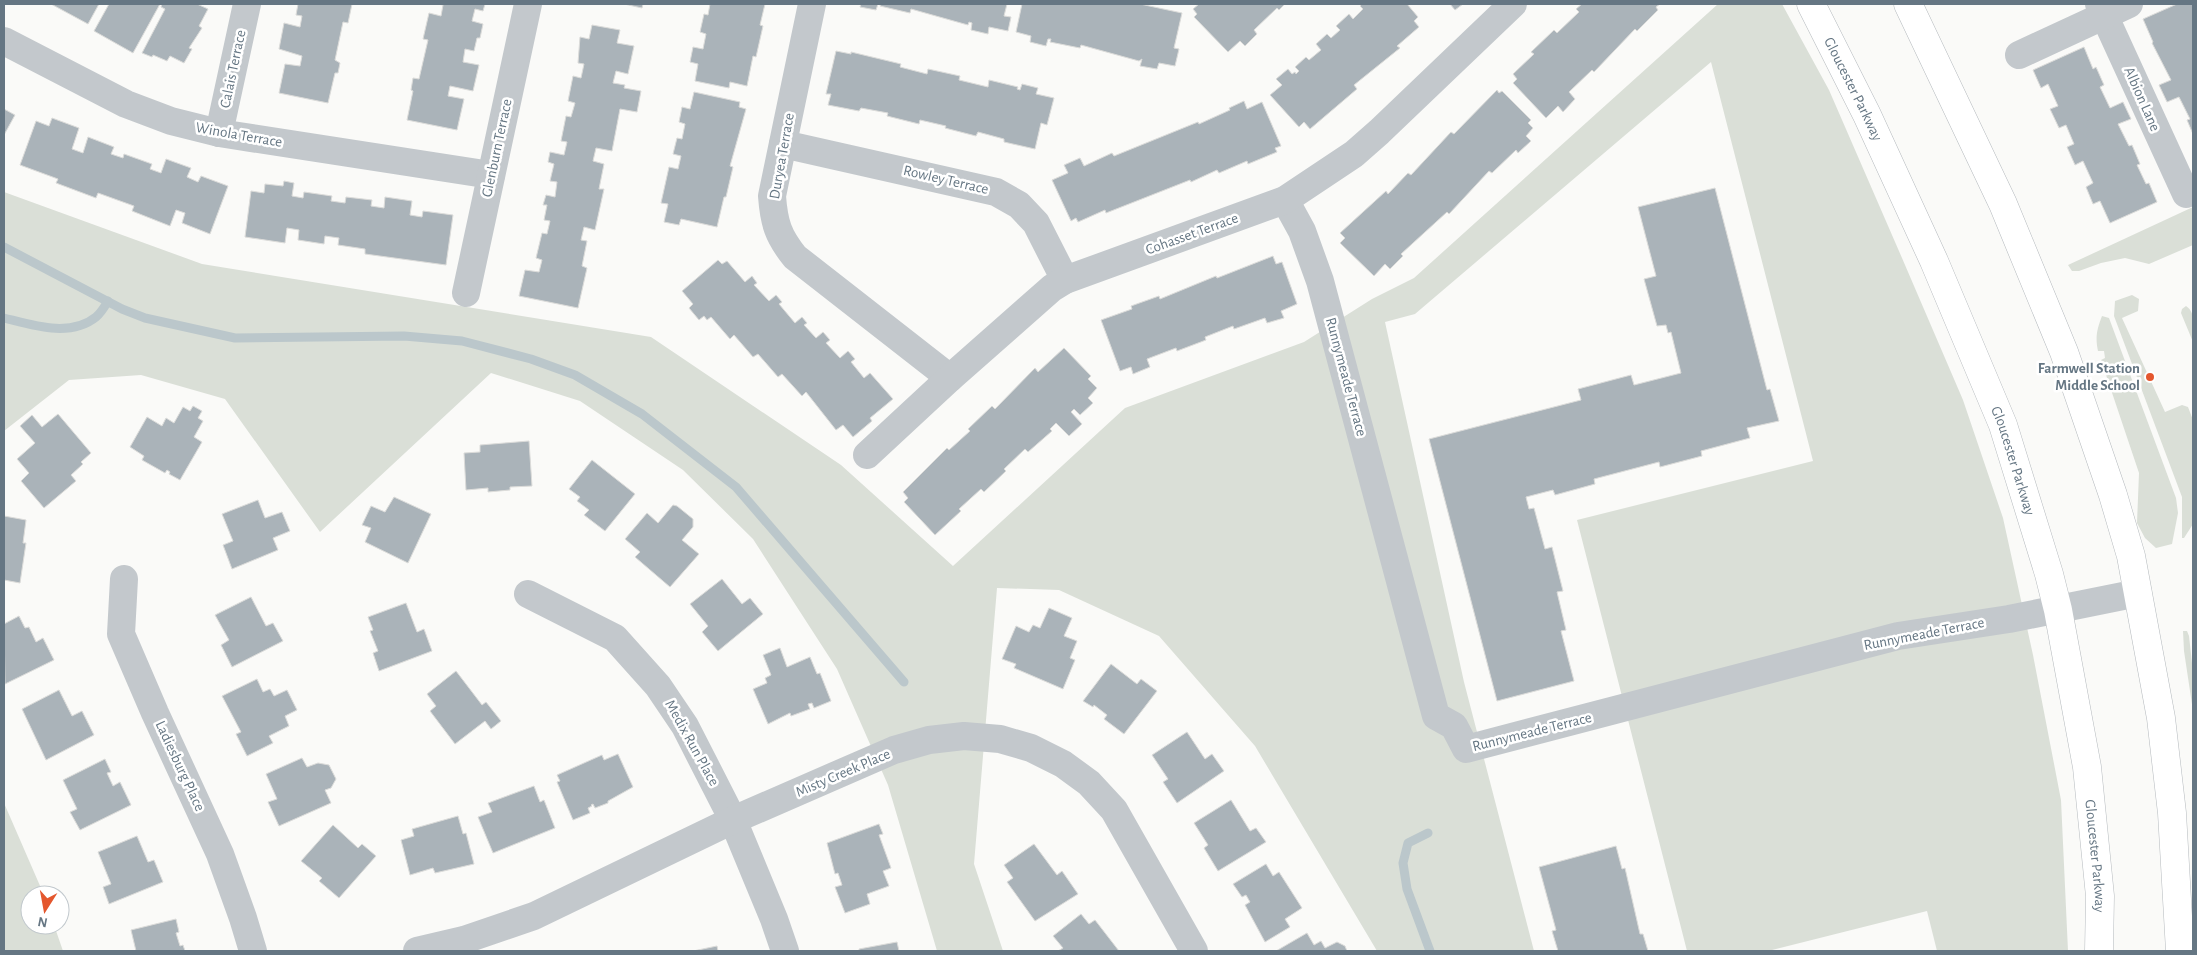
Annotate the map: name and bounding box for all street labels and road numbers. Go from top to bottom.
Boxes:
street label: Calais Terrace [217,29,249,109]
street label: Gloucester Parkway [1821,35,1886,144]
street label: Albion Lane [2121,65,2163,134]
street label: Glenburn Terrace [479,98,515,198]
street label: Duryea Terrace [767,112,797,200]
street label: Winola Terrace [195,120,284,150]
street label: Rowley Terrace [902,163,990,197]
street label: Cohasset Terrace [1144,210,1240,258]
street label: Runnymeade Terrace [1323,316,1369,438]
street label: Gloucester Parkway [1988,404,2038,518]
street label: Runnymeade Terrace [1862,615,1986,653]
street label: Medix Run Place [662,698,722,789]
street label: Runnymeade Terrace [1471,710,1593,754]
street label: Ladiesburg Place [153,718,208,814]
street label: Misty Creek Place [793,746,893,800]
street label: Gloucester Parkway [2083,799,2108,913]

